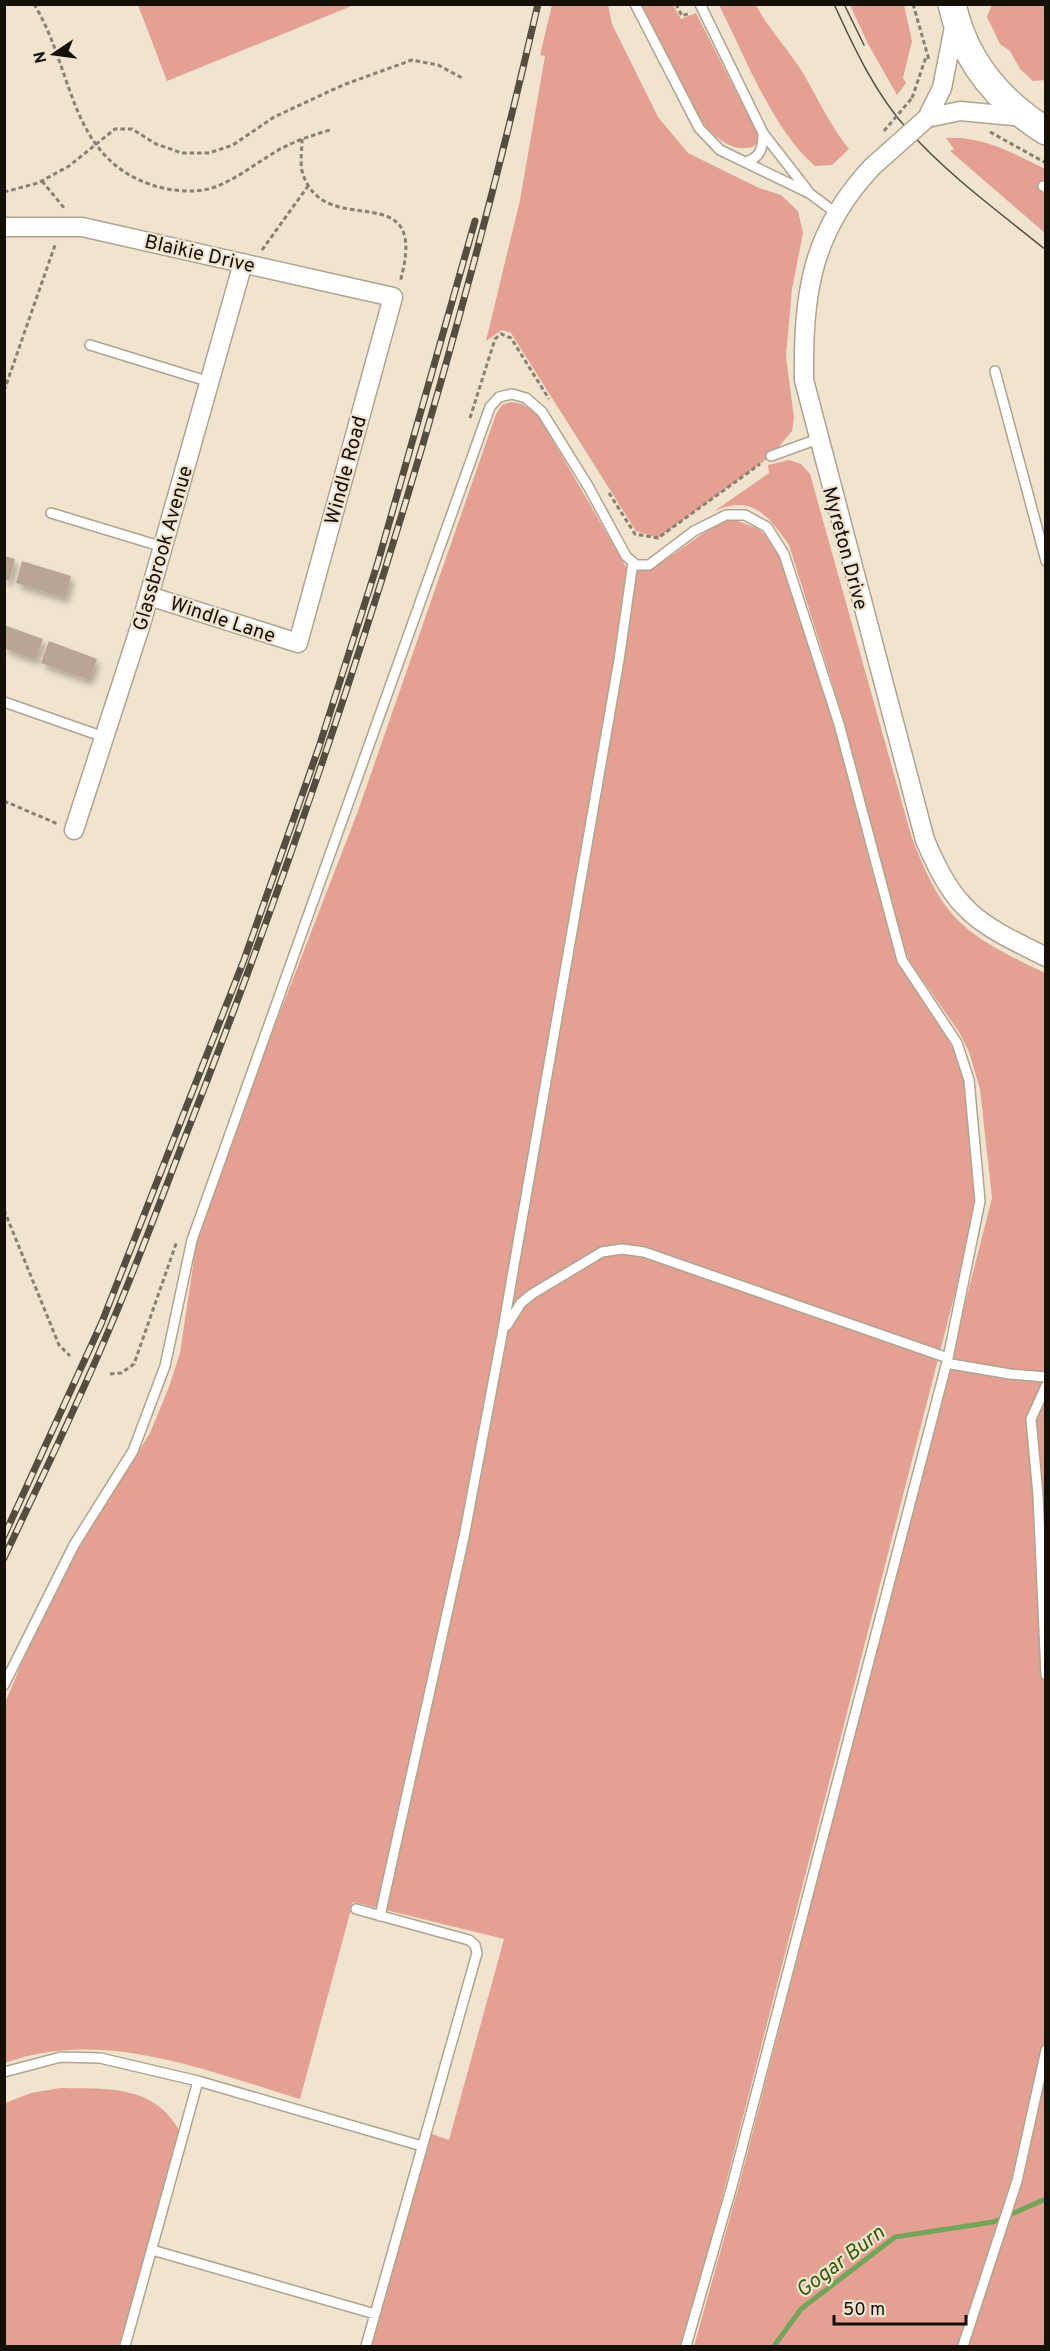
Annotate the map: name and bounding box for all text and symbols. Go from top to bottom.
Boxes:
north arrow [24,24,84,84]
text: N [30,49,52,65]
street label: Blaikie Drive [142,230,257,280]
street label: Windle Road [320,413,374,528]
street label: Glassbrook Avenue [128,463,200,634]
street label: Myreton Drive [815,484,873,613]
street label: Windle Lane [166,592,279,650]
water label: Gogar Burn [791,2220,891,2304]
scale bar [834,2288,966,2326]
text: 50 m [843,2299,885,2322]

